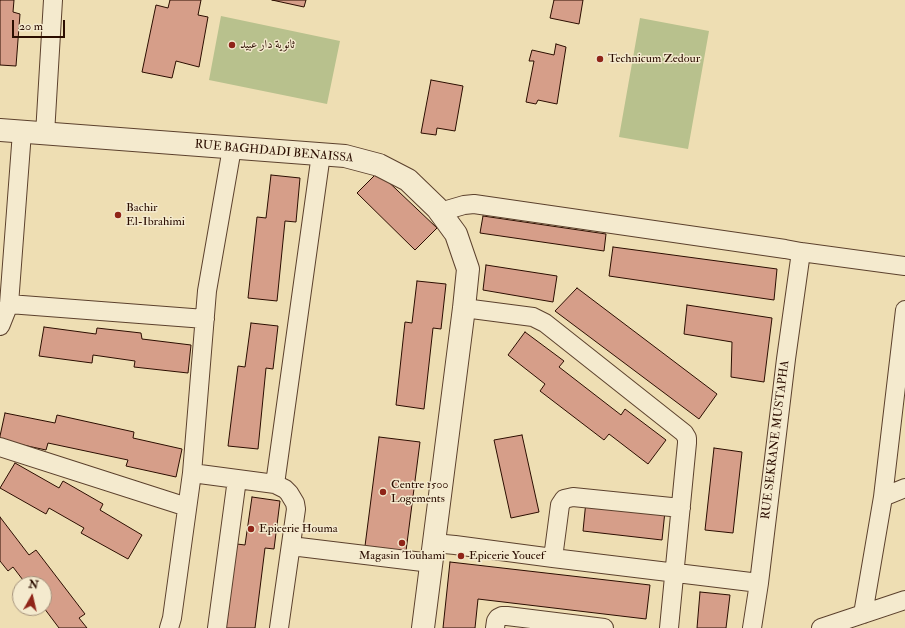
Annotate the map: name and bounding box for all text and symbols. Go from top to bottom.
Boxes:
scale bar [14,12,67,38]
text: 20 m [19,19,43,34]
place label: ثانوية دار عبيد [240,38,295,52]
marker: ثانوية دار عبيد [227,40,237,50]
place label: Technicum Zedour [608,52,700,66]
marker: Technicum Zedour [595,54,605,64]
street label: RUE BAGHDADI BENAISSA [194,138,354,166]
place label: Bachir El-Ibrahimi [126,201,185,229]
marker: Bachir El-Ibrahimi [113,210,123,220]
street label: RUE SEKRANE MUSTAPHA [759,360,793,520]
place label: Centre 1500 Logements [391,478,449,506]
marker: Centre 1500 Logements [378,487,388,497]
place label: Epicerie Houma [259,522,338,536]
marker: Epicerie Houma [246,524,256,534]
marker: Magasin Touhami [397,538,407,548]
place label: Magasin Touhami [359,549,445,563]
place label: Epicerie Youcef [469,549,545,563]
marker: Epicerie Youcef [456,551,466,561]
north arrow [12,576,52,616]
text: N [28,577,39,592]

